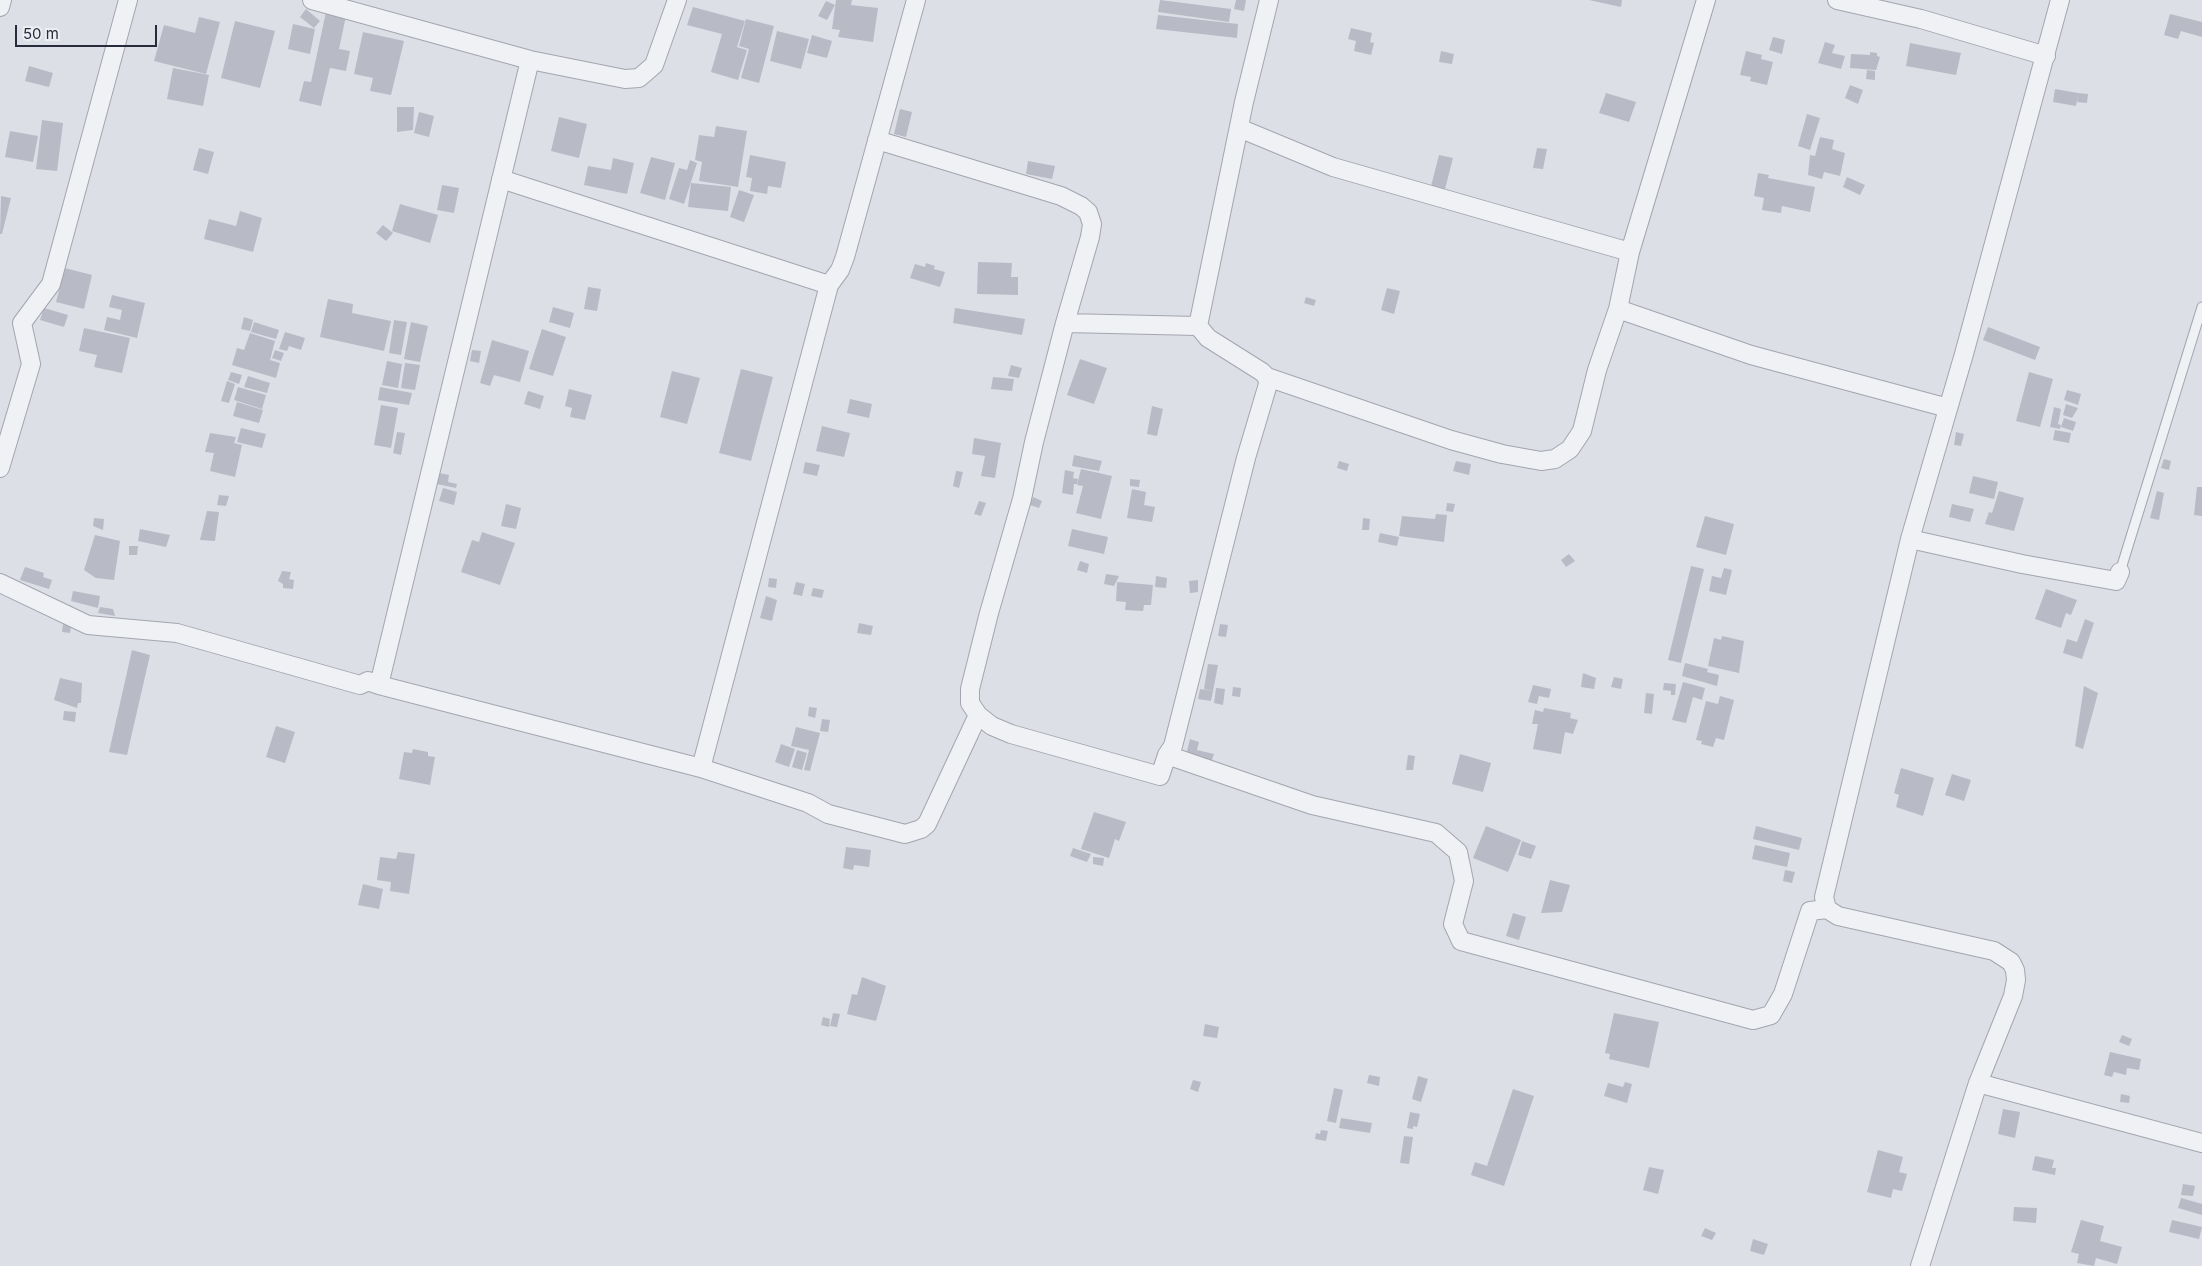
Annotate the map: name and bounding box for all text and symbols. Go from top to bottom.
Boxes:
scale bar [18,15,160,47]
text: 50 m [23,24,59,43]

